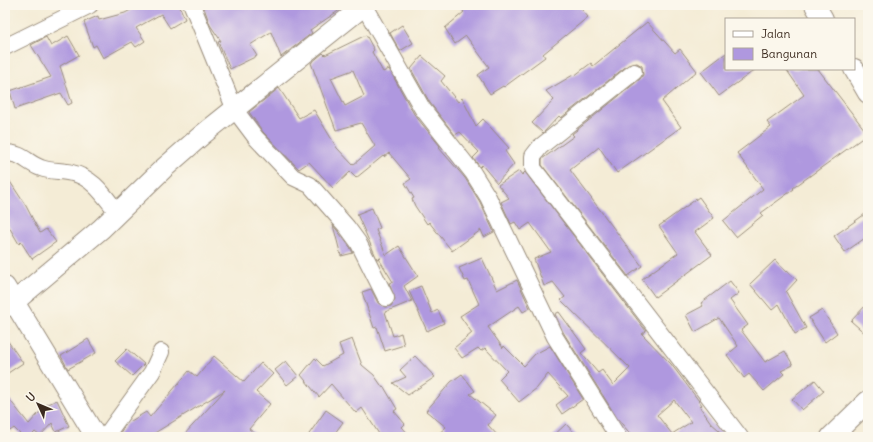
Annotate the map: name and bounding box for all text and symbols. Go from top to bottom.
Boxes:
legend [725,18,855,70]
text: Jalan [761,26,790,41]
text: Bangunan [761,46,817,61]
north arrow [18,384,58,424]
text: U [23,389,38,405]

